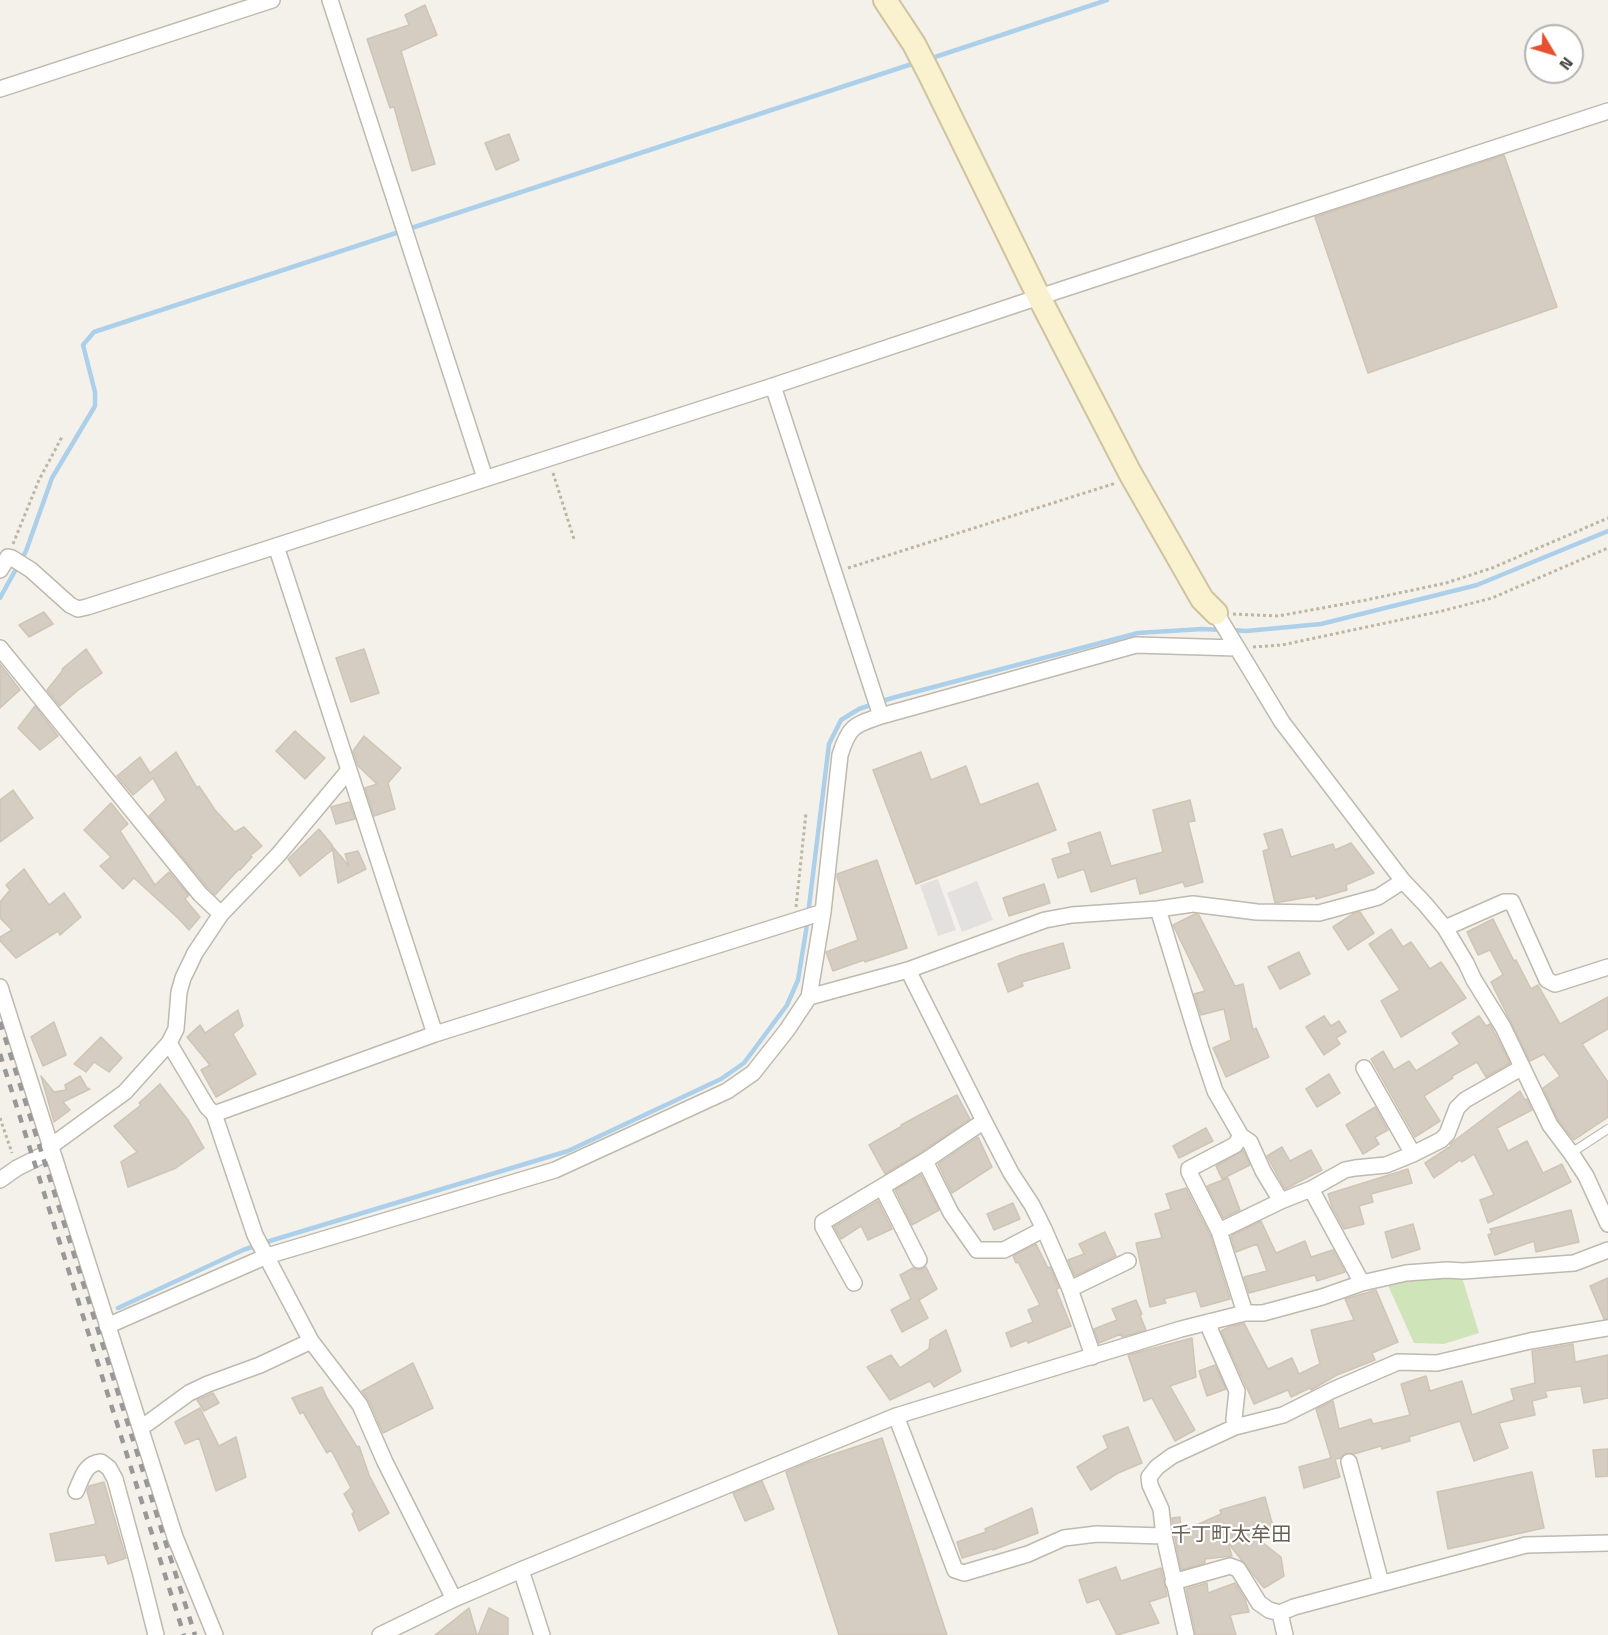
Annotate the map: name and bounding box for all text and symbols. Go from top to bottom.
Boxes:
north arrow [1524,24,1584,84]
text: N [1554,52,1579,76]
district label: 千丁町太牟田 [1171,1524,1291,1548]

